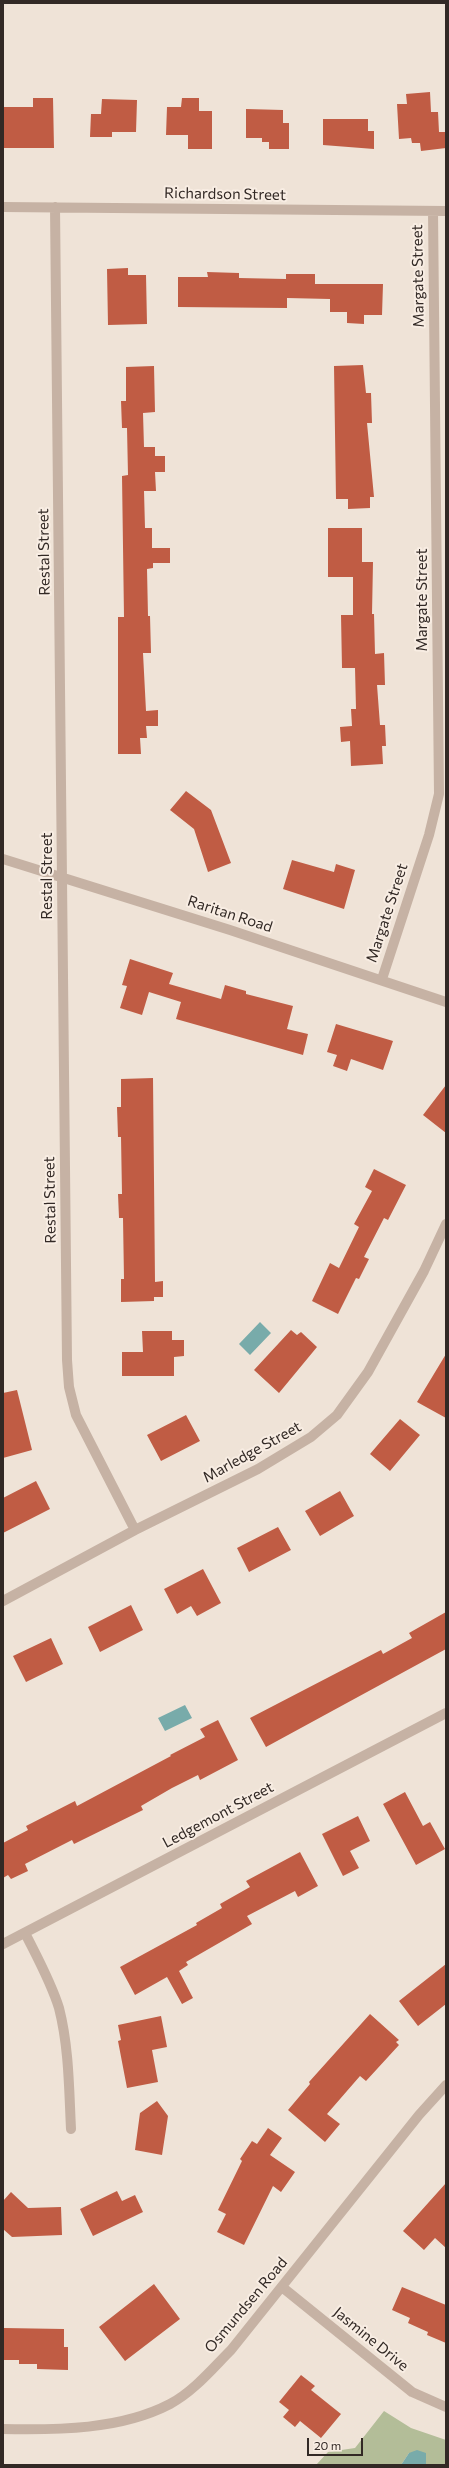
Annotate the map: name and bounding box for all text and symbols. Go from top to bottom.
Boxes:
street label: Richardson Street [164,184,286,204]
street label: Margate Street [408,224,428,328]
street label: Restal Street [34,508,54,596]
street label: Margate Street [413,548,431,652]
street label: Restal Street [38,832,56,920]
street label: Margate Street [363,861,411,965]
street label: Raritan Road [185,892,275,936]
street label: Restal Street [40,1156,60,1244]
street label: Marledge Street [200,1418,304,1486]
street label: Ledgemont Street [159,1778,277,1852]
street label: Osmundsen Road [201,2254,291,2356]
street label: Jasmine Drive [330,2303,412,2375]
scale bar [309,2430,365,2456]
text: 20 m [314,2438,341,2452]

